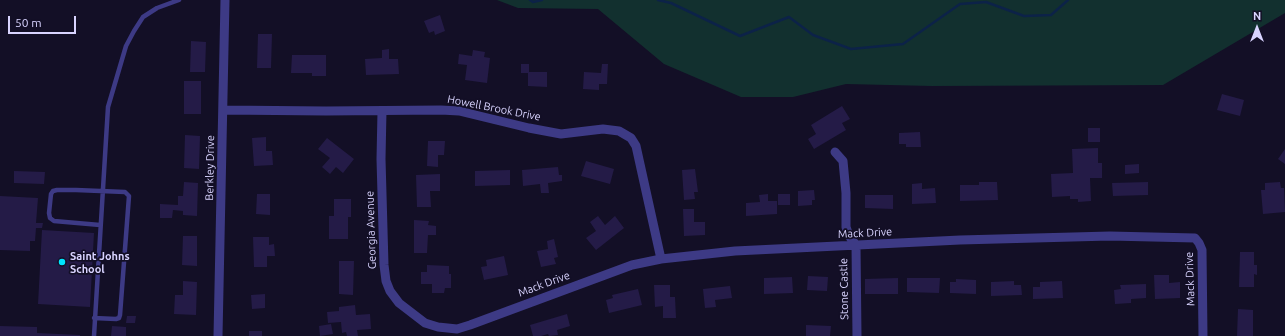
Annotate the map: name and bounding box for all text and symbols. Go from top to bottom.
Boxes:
scale bar [10,8,78,34]
north arrow [1237,8,1277,48]
text: N [1253,10,1261,22]
text: 50 m [15,16,42,29]
street label: Howell Brook Drive [446,92,542,124]
street label: Berkley Drive [203,135,217,201]
street label: Georgia Avenue [363,191,379,269]
street label: Mack Drive [837,225,893,241]
place label: Saint Johns School [70,249,130,275]
street label: Mack Drive [1182,252,1198,306]
marker: Saint Johns School [57,257,67,267]
street label: Stone Castle [837,258,851,320]
street label: Mack Drive [516,268,572,300]

